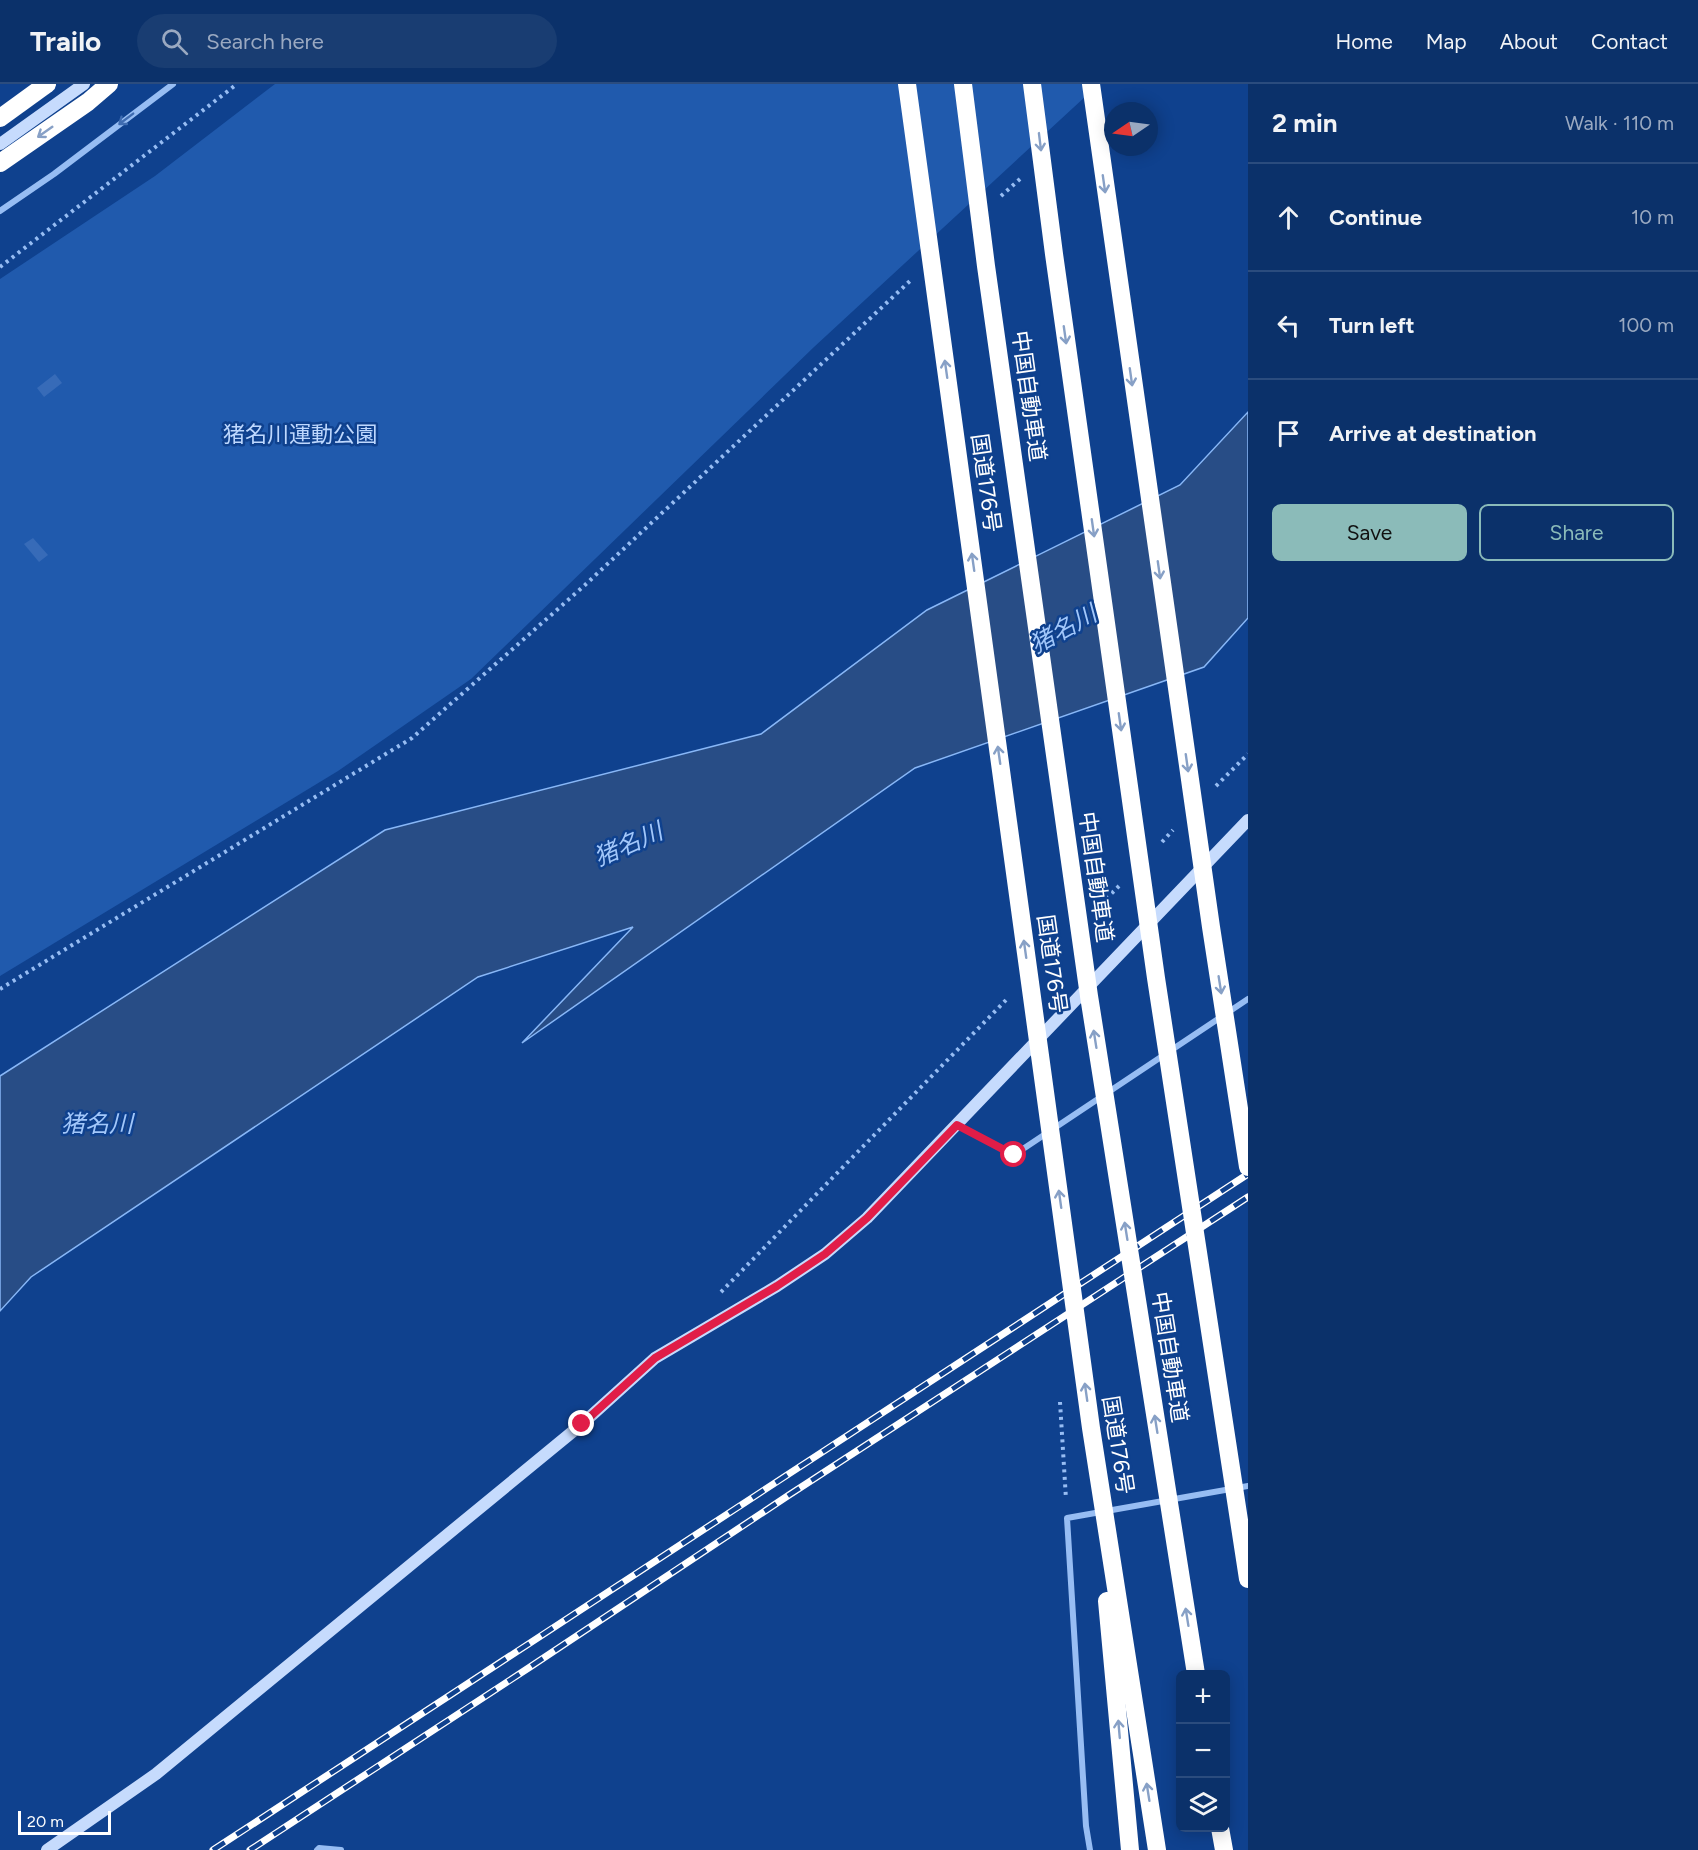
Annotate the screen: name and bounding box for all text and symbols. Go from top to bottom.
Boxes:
search box [137,14,557,68]
text: Trailo [30,24,101,58]
icon: search [158,25,191,58]
text: Search here [206,28,324,55]
text: Home [1336,29,1393,54]
text: Map [1426,29,1467,54]
text: About [1500,29,1558,54]
text: Contact [1591,29,1668,54]
north arrow [1104,102,1158,156]
text: 2 min [1272,107,1338,139]
text: Walk · 110 m [1565,111,1674,135]
one-way arrow [118,113,134,126]
one-way arrow [38,125,54,138]
one-way arrow [1034,132,1045,151]
one-way arrow [1098,173,1109,193]
icon: ahead [1272,201,1305,234]
text: Continue [1329,204,1422,231]
text: 10 m [1631,205,1674,229]
icon: left [1272,309,1305,342]
text: Turn left [1329,312,1415,339]
text: 100 m [1618,313,1674,337]
one-way arrow [1060,325,1071,345]
street label: 中国自動車道 [1006,329,1052,463]
one-way arrow [941,360,952,379]
one-way arrow [1126,366,1137,386]
icon: arrive [1272,417,1305,450]
text: Arrive at destination [1329,420,1537,447]
park label: 猪名川運動公園 [223,421,377,448]
street label: 国道176号 [966,432,1006,534]
button: Save [1272,504,1467,561]
button: Share [1479,504,1674,561]
one-way arrow [1087,518,1098,538]
one-way arrow [967,553,978,573]
one-way arrow [1154,559,1165,579]
water label: 猪名川 [1024,597,1104,659]
one-way arrow [1114,711,1125,731]
one-way arrow [993,746,1004,766]
one-way arrow [1182,752,1193,772]
street label: 中国自動車道 [1073,810,1119,944]
water label: 猪名川 [589,815,670,872]
street label: 国道176号 [1032,913,1072,1015]
one-way arrow [1020,939,1031,959]
one-way arrow [1214,974,1225,994]
one-way arrow [1090,1030,1101,1049]
water label: 猪名川 [61,1109,136,1138]
route start [1000,1141,1026,1167]
one-way arrow [1054,1189,1065,1209]
one-way arrow [1120,1222,1131,1242]
street label: 中国自動車道 [1146,1290,1194,1424]
one-way arrow [1081,1383,1092,1402]
street label: 国道176号 [1097,1394,1139,1496]
route end [568,1410,594,1436]
one-way arrow [1151,1415,1162,1434]
one-way arrow [1181,1607,1192,1627]
map controls [1176,1670,1230,1832]
button: + [1176,1670,1230,1724]
one-way arrow [1113,1720,1124,1739]
button: − [1176,1724,1230,1778]
button: layers [1176,1778,1230,1832]
one-way arrow [1143,1783,1154,1803]
scale bar [18,1808,111,1836]
text: 20 m [27,1812,64,1831]

